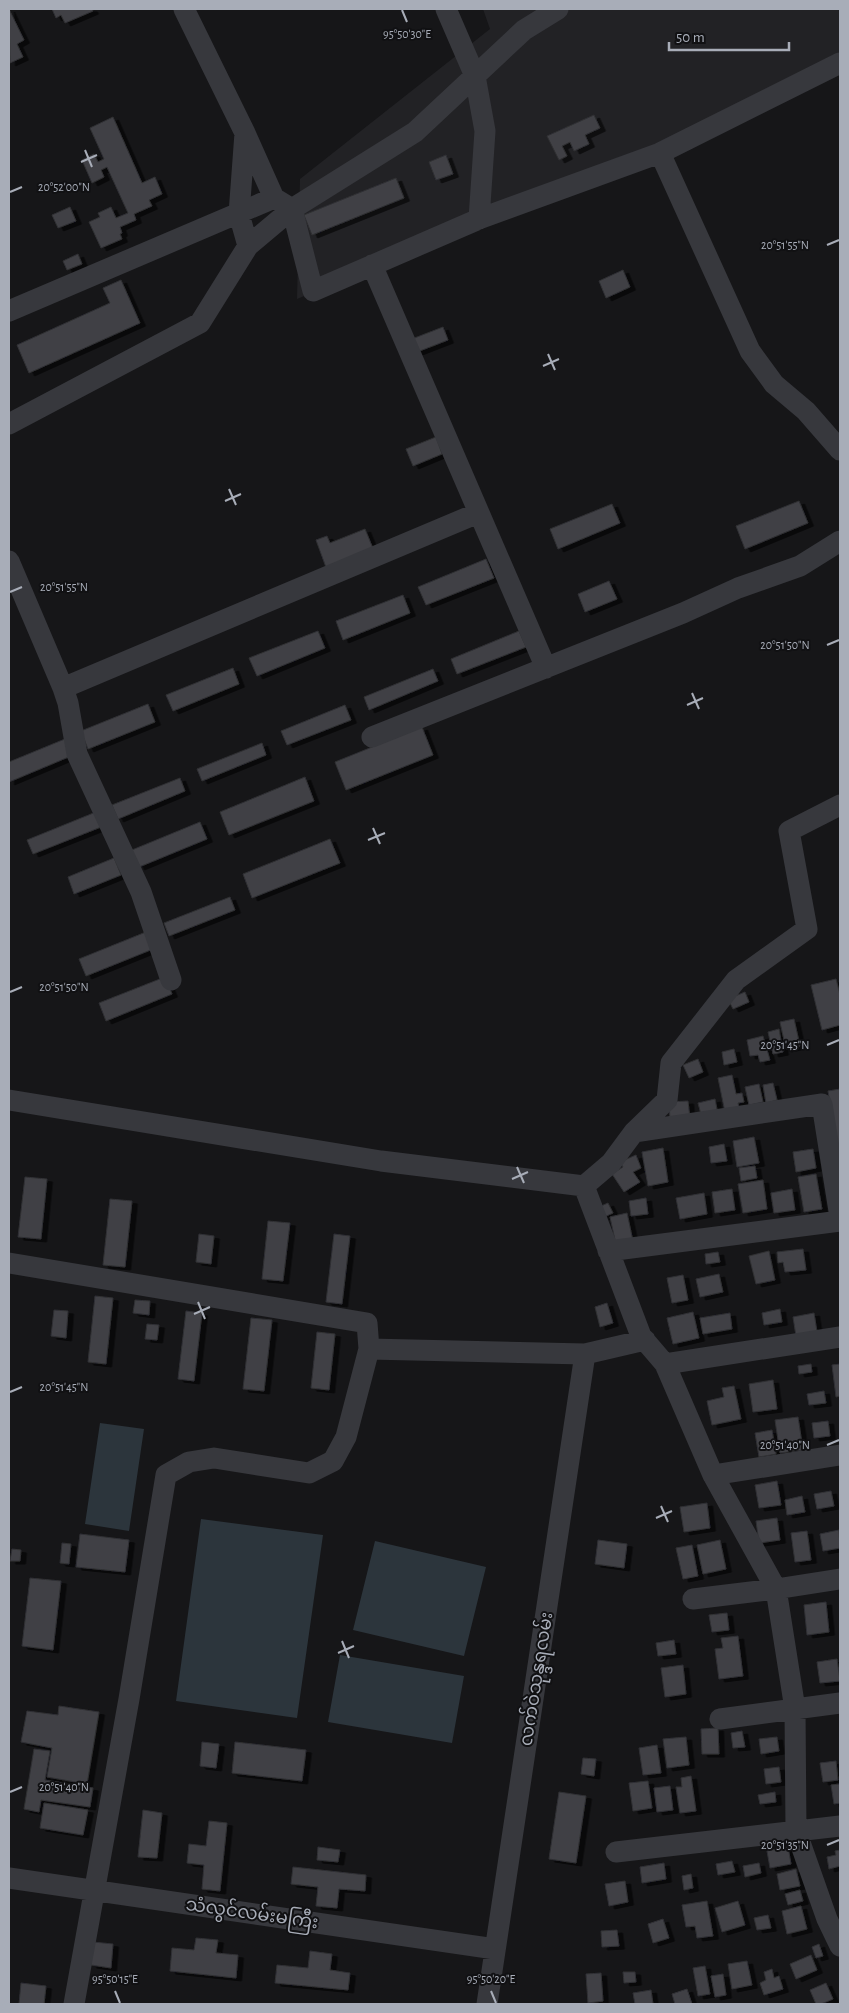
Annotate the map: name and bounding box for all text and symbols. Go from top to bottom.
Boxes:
scale bar [669,20,789,52]
text: 95°50'30"E [383,28,431,40]
text: 50 m [676,30,705,45]
text: 20°52'00"N [38,181,90,193]
text: 20°51'55"N [761,239,809,251]
text: 20°51'55"N [40,581,88,593]
text: 20°51'50"N [760,639,810,651]
text: 20°51'50"N [39,981,89,993]
text: 20°51'45"N [761,1039,809,1051]
text: 20°51'45"N [40,1381,88,1393]
text: 20°51'40"N [760,1439,810,1451]
street label: လက်ဝဲသုန္ဒရလမ်း [513,1610,562,1748]
text: 20°51'40"N [39,1781,89,1793]
text: 20°51'35"N [761,1839,809,1851]
street label: သံလွင်လမ်းမကြီး [184,1890,320,1937]
text: 95°50'15"E [92,1973,138,1985]
text: 95°50'20"E [467,1973,515,1985]

